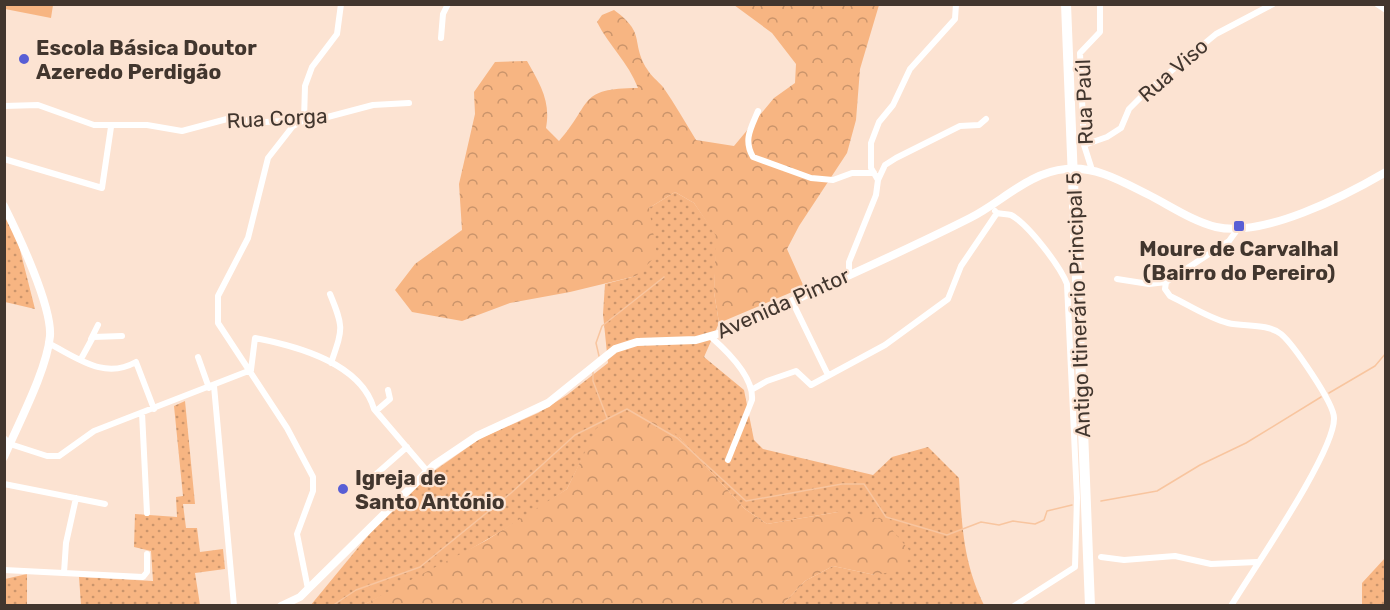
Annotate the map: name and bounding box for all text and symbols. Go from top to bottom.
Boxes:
street label: Rua Viso [1133,33,1213,107]
place label: Escola Básica Doutor Azeredo Perdigão [36,35,257,84]
marker: Escola Básica Doutor Azeredo Perdigão [17,52,31,66]
street label: Rua Paúl [1070,59,1098,145]
street label: Rua Corga [226,103,328,133]
street label: Antigo Itinerário Principal 5 [1061,172,1095,438]
marker: Moure de Carvalhal (Bairro do Pereiro) [1232,219,1246,233]
place label: Moure de Carvalhal (Bairro do Pereiro) [1139,236,1339,285]
street label: Avenida Pintor [713,263,853,343]
place label: Igreja de Santo António [355,465,505,514]
marker: Igreja de Santo António [336,482,350,496]

